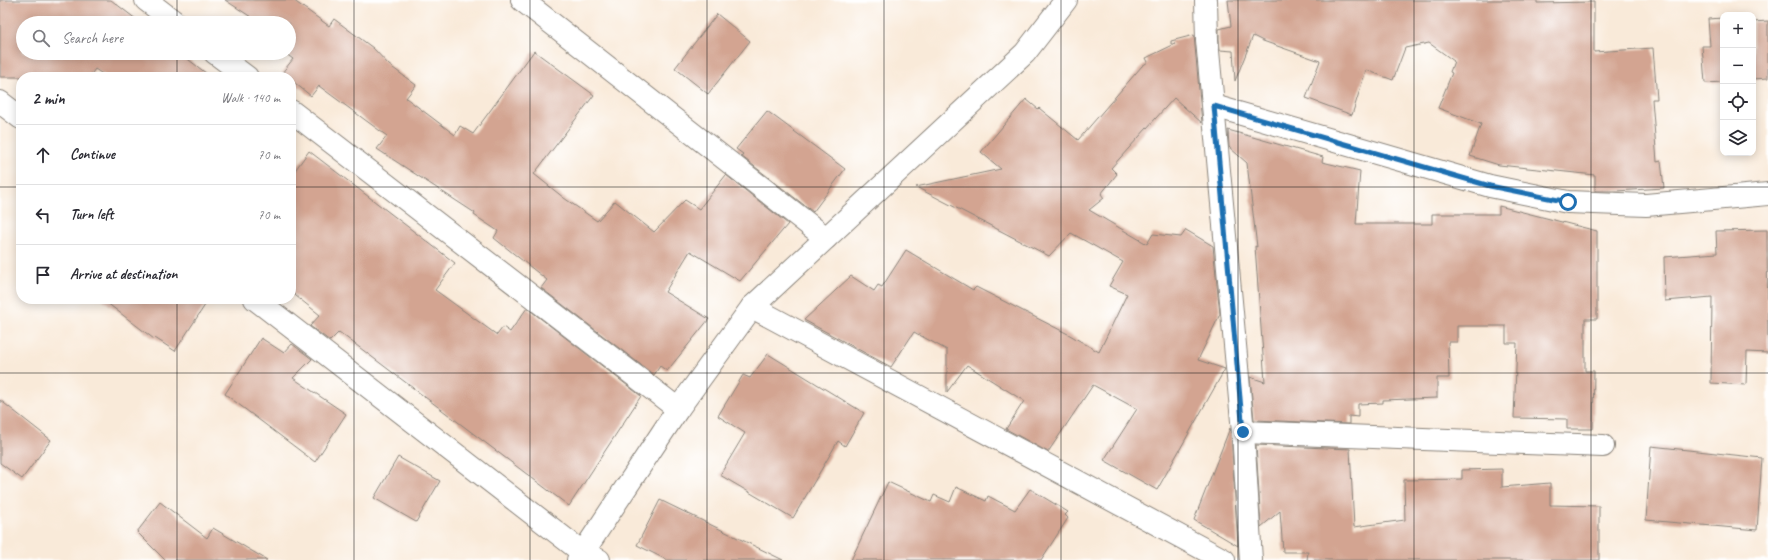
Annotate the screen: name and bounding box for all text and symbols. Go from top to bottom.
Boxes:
map controls [1720,12,1756,156]
button: + [1720,12,1756,48]
search box [16,16,296,60]
icon: search [30,27,52,49]
text: Search here [62,29,123,48]
button: − [1720,48,1756,84]
button: locate [1720,84,1756,120]
text: 2 min [32,88,65,109]
text: Walk · 140 m [221,90,280,106]
button: layers [1720,120,1756,156]
icon: ahead [32,144,54,166]
text: Continue [70,145,115,164]
text: 70 m [258,147,280,163]
route start [1559,193,1577,211]
icon: left [32,204,54,226]
text: Turn left [70,205,113,224]
text: 70 m [258,207,280,223]
icon: arrive [32,264,54,286]
text: Arrive at destination [70,265,177,284]
route end [1234,423,1252,441]

